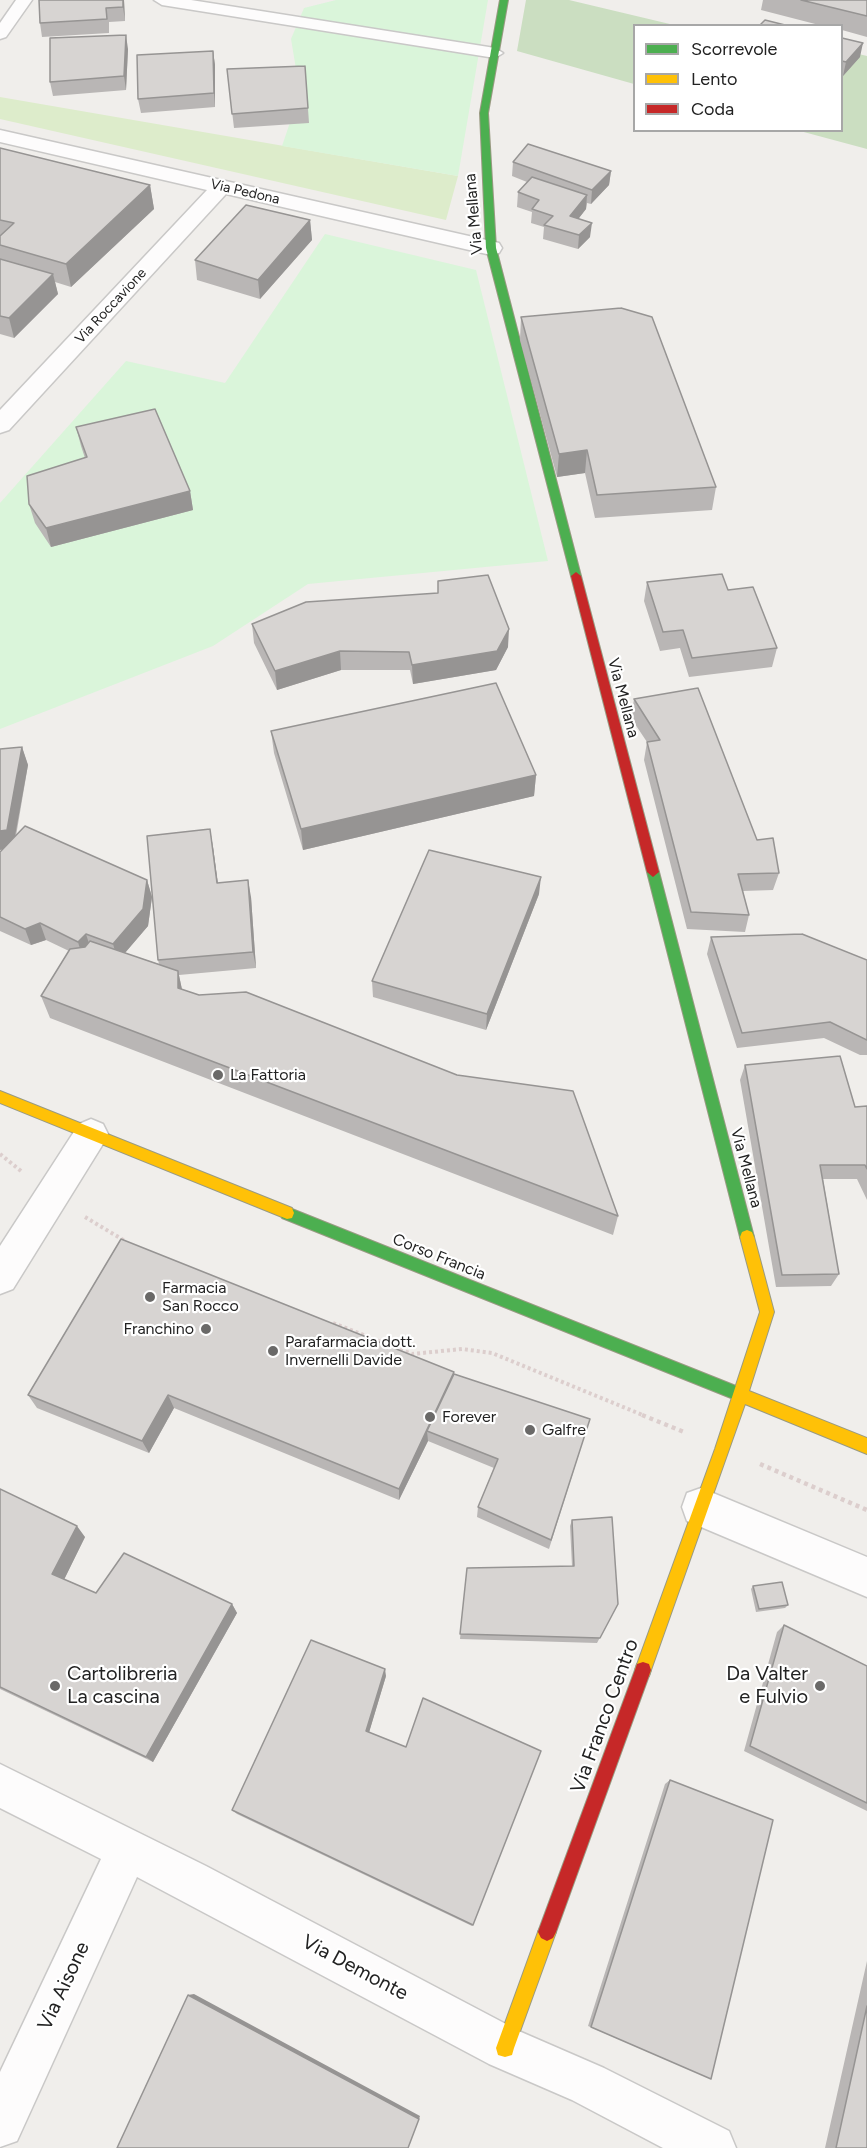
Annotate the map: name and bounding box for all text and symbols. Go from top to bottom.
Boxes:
legend [633,24,843,132]
text: Scorrevole [691,38,777,60]
text: Lento [691,68,737,90]
text: Coda [691,98,734,120]
street label: Via Mellana [461,173,487,255]
street label: Via Pedona [209,176,281,208]
street label: Via Roccavione [72,265,150,347]
street label: Via Mellana [603,656,643,740]
place label: La Fattoria [230,1065,306,1085]
marker: La Fattoria [211,1068,225,1082]
street label: Via Mellana [726,1126,766,1210]
street label: Corso Francia [390,1230,488,1284]
place label: Farmacia San Rocco [162,1278,239,1316]
marker: Farmacia San Rocco [143,1290,157,1304]
place label: Franchino [123,1319,194,1339]
marker: Franchino [199,1322,213,1336]
place label: Parafarmacia dott. Invernelli Davide [285,1332,416,1370]
marker: Parafarmacia dott. Invernelli Davide [266,1344,280,1358]
place label: Forever [442,1407,496,1427]
marker: Forever [423,1410,437,1424]
place label: Galfre [542,1420,586,1440]
marker: Galfre [523,1423,537,1437]
street label: Via Franco Centro [566,1636,644,1796]
place label: Cartolibreria La cascina [67,1662,178,1709]
place label: Da Valter e Fulvio [726,1662,808,1709]
marker: Cartolibreria La cascina [48,1679,62,1693]
marker: Da Valter e Fulvio [813,1679,827,1693]
street label: Via Demonte [298,1930,412,2006]
street label: Via Aisone [33,1938,95,2034]

